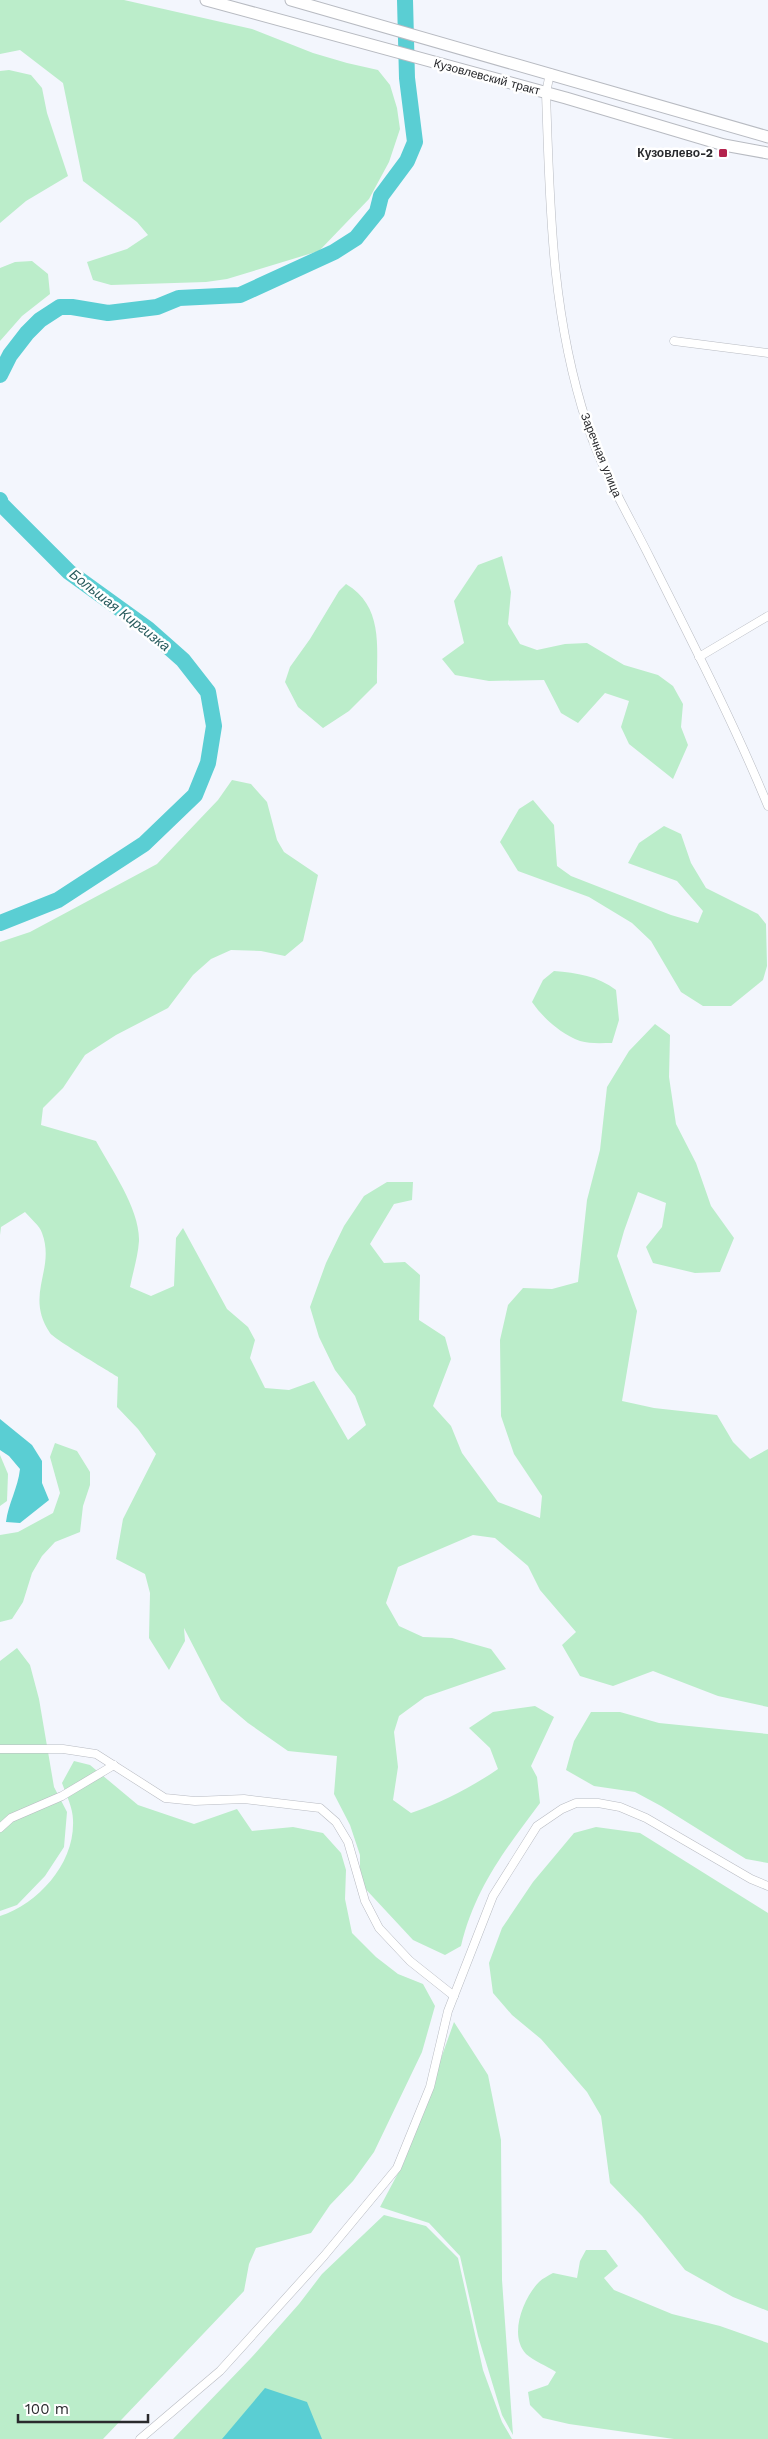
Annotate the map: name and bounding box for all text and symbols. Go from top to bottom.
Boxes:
street label: Кузовлевский тракт [432,56,542,98]
place label: Кузовлево-2 [637,146,713,160]
marker: Кузовлево-2 [717,147,729,159]
street label: Заречная улица [578,411,624,500]
water label: Большая Киргизка [67,566,173,654]
scale bar [18,2392,148,2424]
text: 100 m [25,2400,69,2418]

